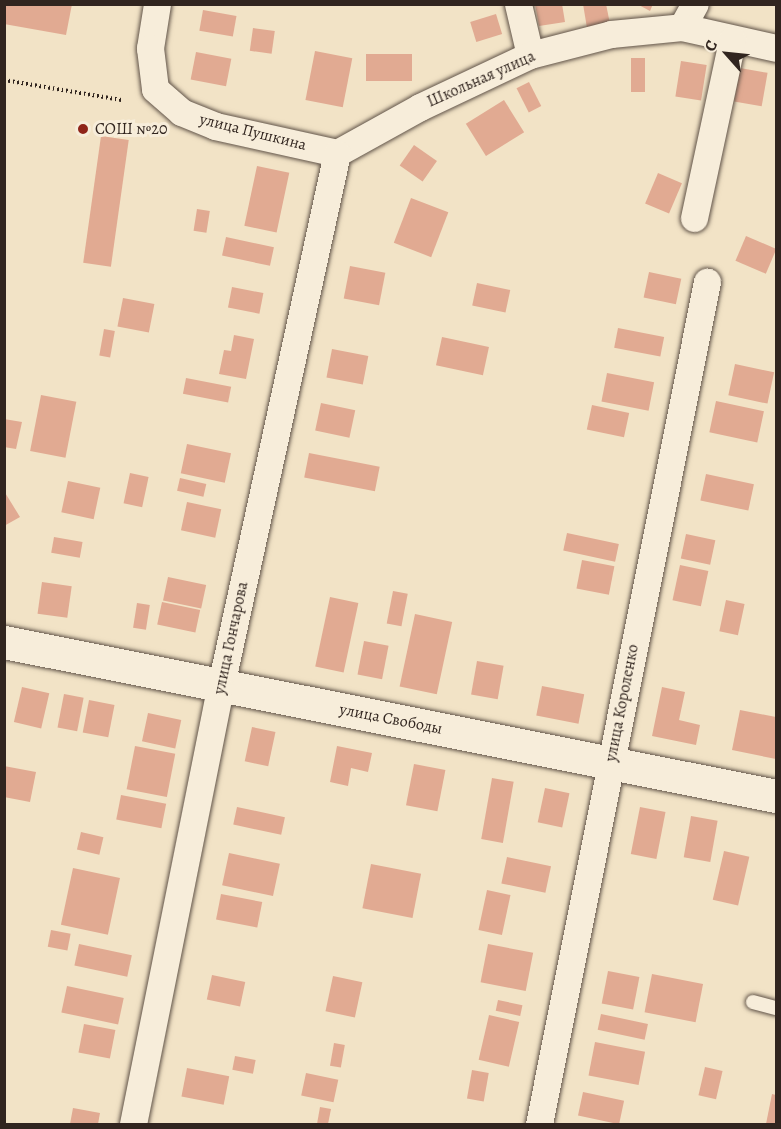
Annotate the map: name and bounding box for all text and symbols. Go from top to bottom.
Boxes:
north arrow [697,24,757,84]
text: С [699,36,723,55]
street label: Школьная улица [424,47,538,111]
street label: улица Пушкина [198,109,308,155]
place label: СОШ №20 [95,119,167,139]
marker: СОШ №20 [76,122,90,136]
street label: улица Гончарова [210,580,252,696]
street label: улица Короленко [601,643,643,763]
street label: улица Свободы [338,700,444,738]

